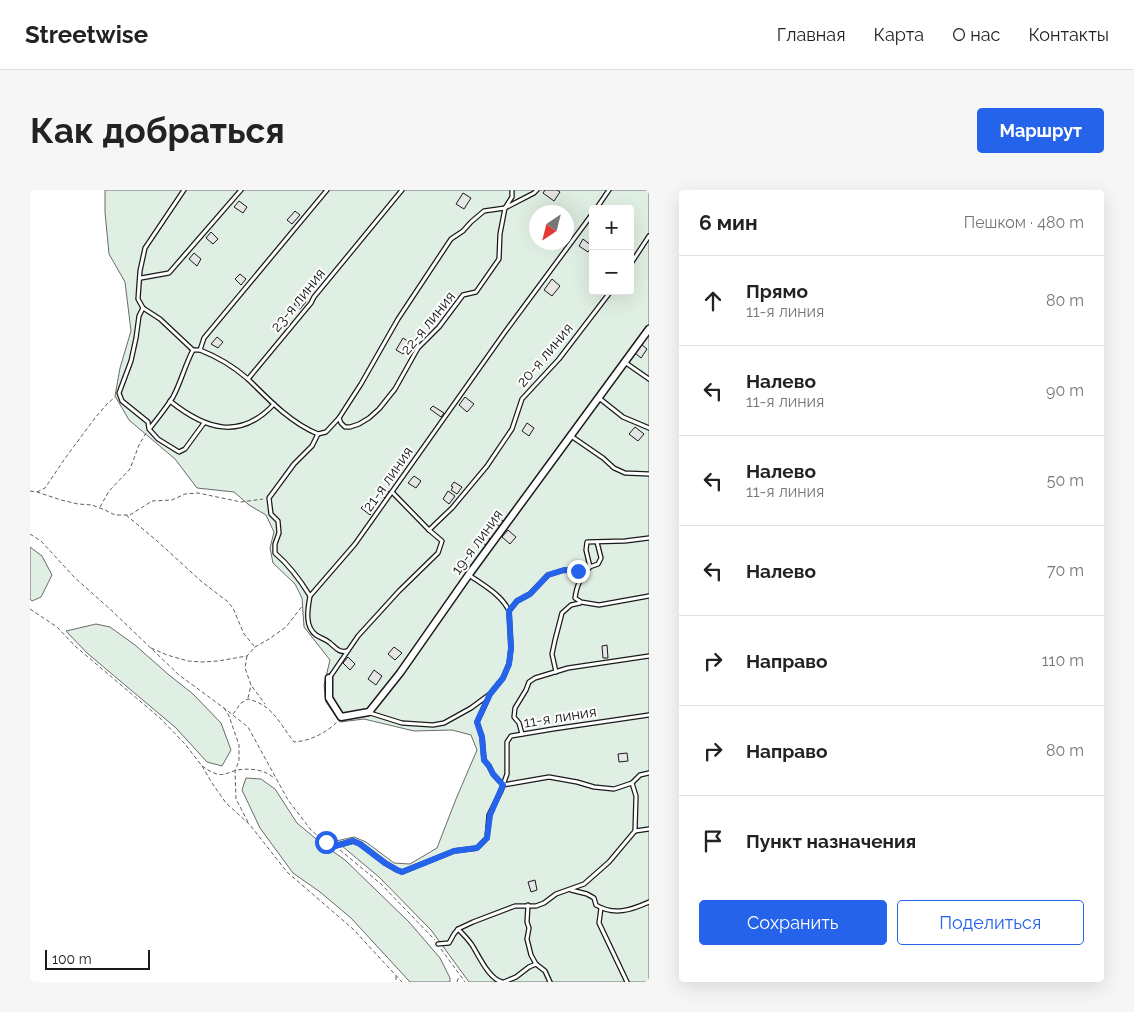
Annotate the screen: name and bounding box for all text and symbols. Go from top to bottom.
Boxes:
text: Streetwise [25,20,148,49]
text: Главная [777,24,845,45]
text: Карта [873,24,924,45]
text: О нас [952,24,1000,45]
text: Контакты [1028,24,1109,45]
button: Маршрут [977,108,1104,153]
text: Как добраться [30,110,285,151]
north arrow [529,205,574,250]
map controls [589,205,634,295]
button: + [589,205,634,250]
text: 6 мин [699,210,758,235]
text: Пешком · 480 m [964,213,1084,232]
button: − [589,250,634,295]
street label: 23-я линия [267,265,329,335]
text: Прямо [746,280,808,302]
icon: ahead [699,287,727,315]
street label: 22-я линия [397,288,459,358]
text: 80 m [1046,291,1084,310]
text: 11-я линия [746,302,824,321]
street label: 20-я линия [513,319,577,391]
text: Налево [746,370,816,392]
icon: left [699,377,727,405]
text: 90 m [1046,381,1084,400]
text: 11-я линия [746,392,824,411]
street label: 21-я линия [359,443,417,515]
text: Налево [746,460,816,482]
icon: left [699,467,727,495]
text: 50 m [1047,471,1084,490]
text: 11-я линия [746,482,824,501]
street label: 19-я линия [447,506,507,578]
icon: left [699,557,727,585]
route end [567,560,590,583]
text: Налево [746,560,816,582]
text: 70 m [1047,561,1084,580]
icon: right [699,647,727,675]
text: Направо [746,650,827,672]
text: 110 m [1042,651,1084,670]
street label: 11-я линия [522,702,598,732]
icon: right [699,737,727,765]
text: Направо [746,740,827,762]
text: 80 m [1046,741,1084,760]
icon: arrive [699,827,727,855]
text: Пункт назначения [746,830,916,852]
route start [315,831,338,854]
button: Сохранить [699,900,887,945]
button: Поделиться [897,900,1084,945]
scale bar [45,947,150,970]
text: 100 m [52,951,92,967]

